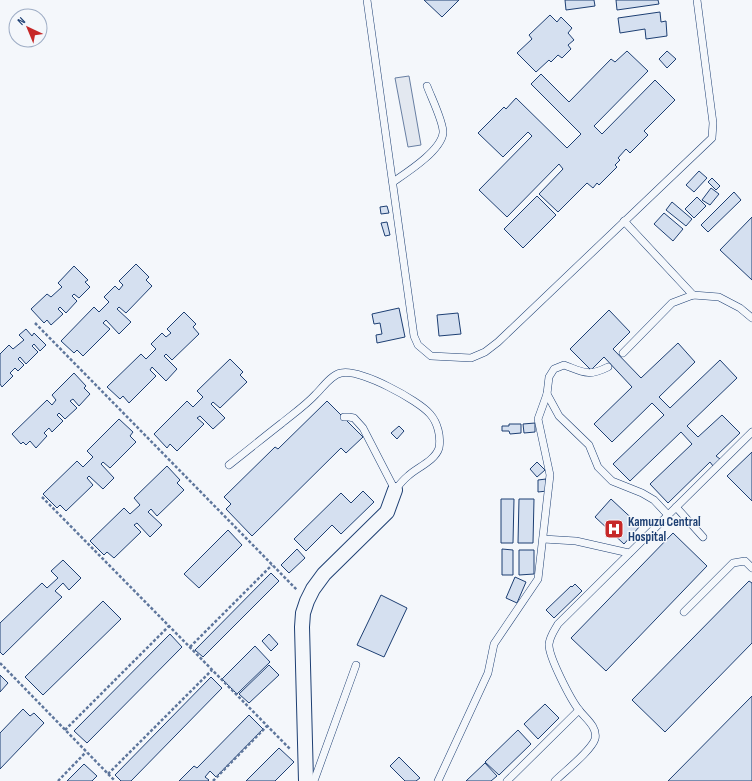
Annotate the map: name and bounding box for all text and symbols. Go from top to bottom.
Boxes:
north arrow [8,8,48,48]
text: N [15,14,28,28]
place label: Kamuzu Central Hospital [628,514,701,545]
hospital icon: Kamuzu Central Hospital [603,518,625,540]

